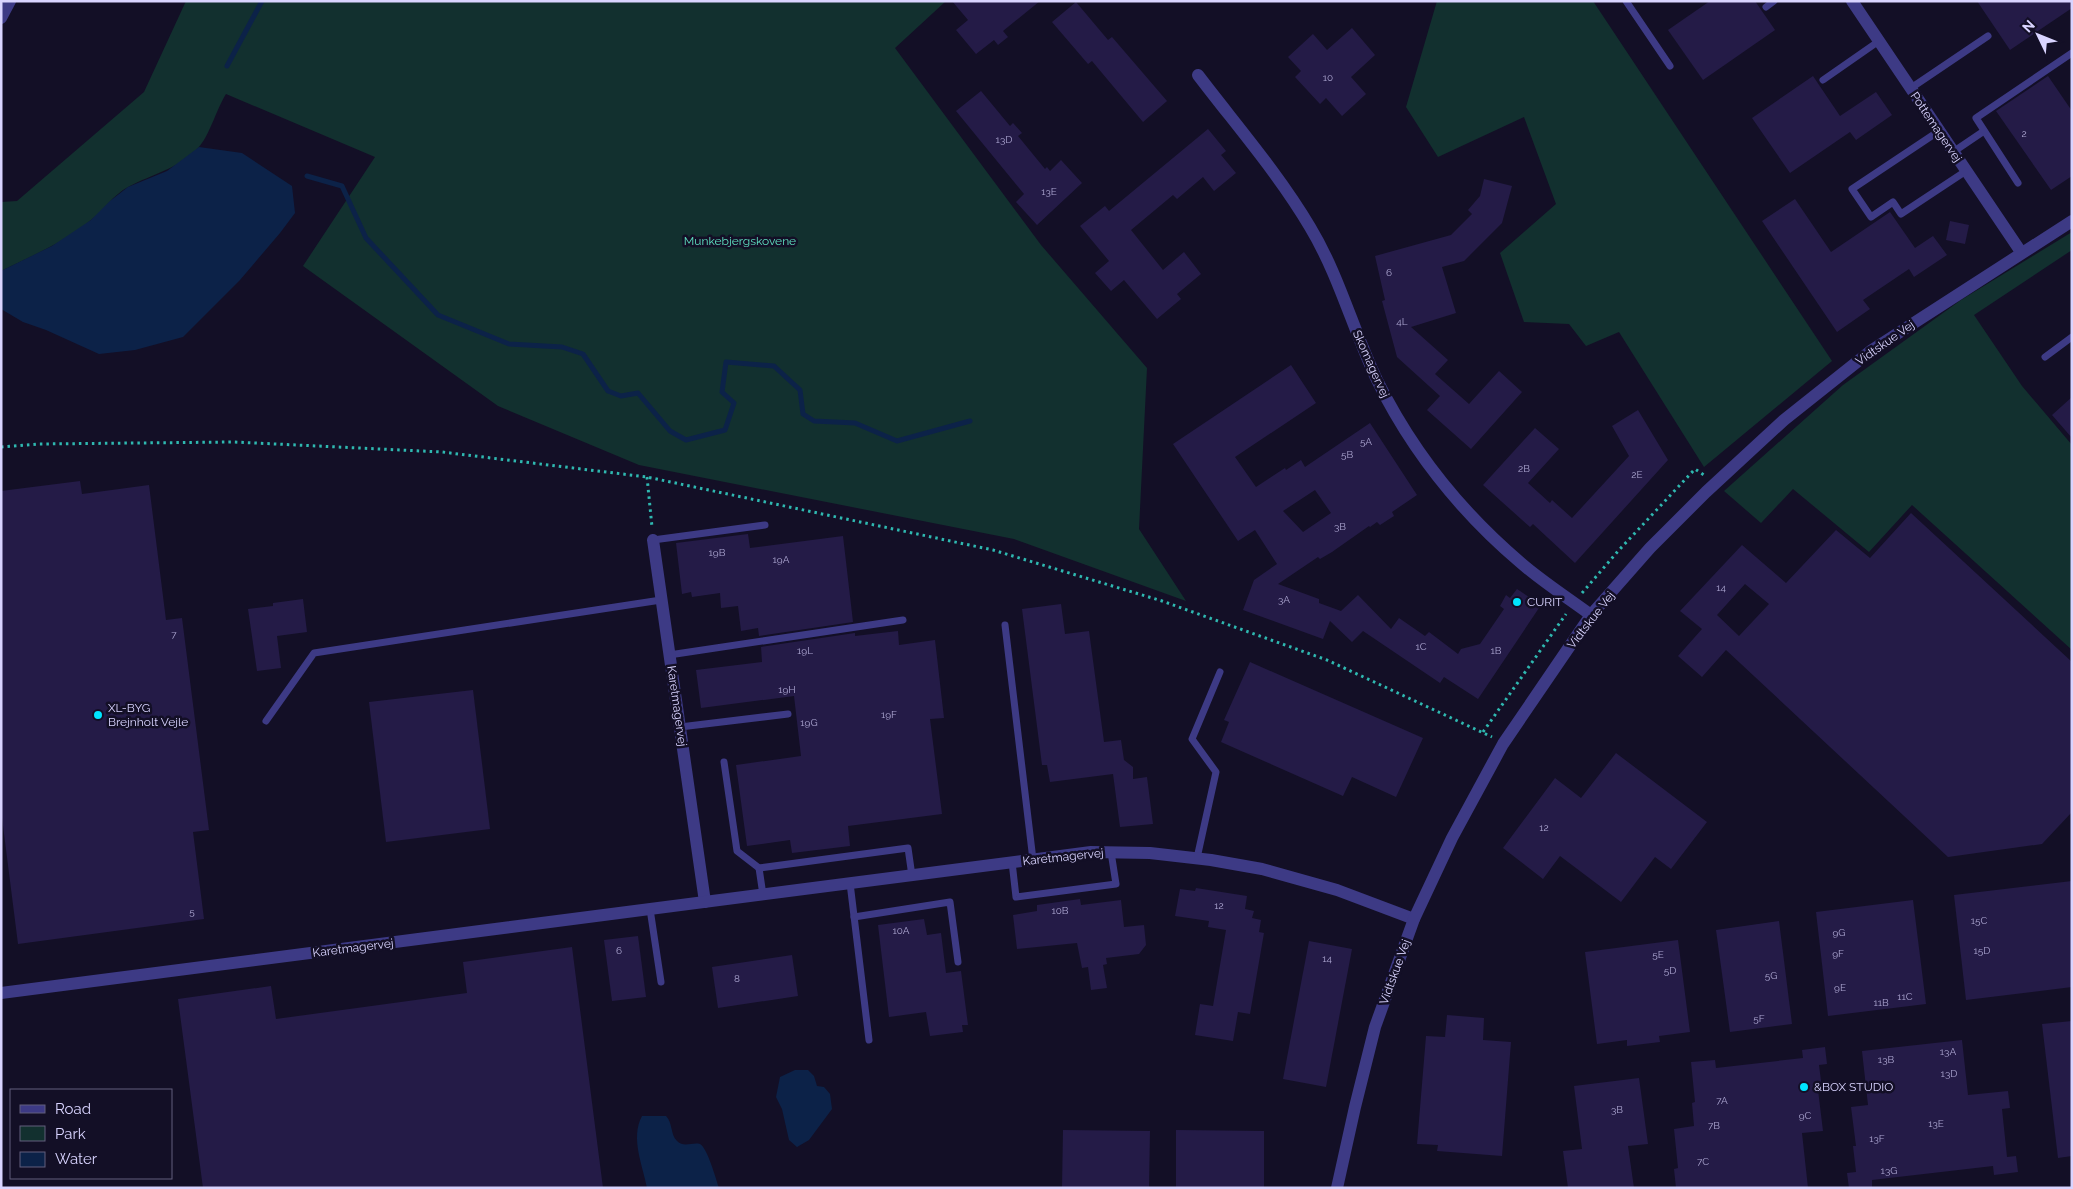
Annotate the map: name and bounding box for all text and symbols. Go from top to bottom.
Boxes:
north arrow [2013,10,2063,60]
text: N [2019,17,2038,35]
house number: 10 [1323,72,1333,83]
street label: Pottemagervej [1907,89,1965,165]
house number: 2 [2021,128,2027,139]
house number: 13D [996,134,1012,145]
house number: 13E [1041,186,1057,197]
park label: Munkebjergskovene [684,234,796,248]
house number: 6 [1386,267,1392,278]
house number: 4L [1396,316,1408,327]
street label: Vidtskue Vej [1853,318,1917,368]
street label: Skomagervej [1350,328,1392,400]
house number: 5A [1360,436,1372,447]
house number: 5B [1341,449,1353,460]
house number: 2B [1518,463,1530,474]
house number: 2E [1631,469,1643,480]
house number: 3B [1334,521,1346,532]
house number: 19B [709,547,726,558]
house number: 19A [773,554,790,565]
house number: 14 [1716,582,1726,593]
street label: Vidtskue Vej [1564,589,1618,651]
house number: 3A [1278,594,1290,605]
place label: CURIT [1527,595,1563,609]
marker: CURIT [1511,596,1523,608]
house number: 7 [171,629,177,640]
house number: 1C [1415,641,1427,652]
house number: 19L [797,645,813,656]
house number: 1B [1491,645,1502,656]
street label: Karetmagervej [664,665,690,747]
house number: 19H [778,684,796,695]
place label: XL-BYG Brejnholt Vejle [108,701,188,729]
marker: XL-BYG Brejnholt Vejle [92,709,104,721]
house number: 19F [881,709,897,720]
house number: 19G [800,717,818,728]
house number: 12 [1539,822,1549,833]
street label: Karetmagervej [1022,846,1104,868]
house number: 12 [1214,900,1224,911]
house number: 10B [1051,905,1069,916]
house number: 5 [189,906,195,917]
house number: 15C [1971,915,1987,926]
house number: 10A [893,925,910,936]
house number: 9G [1832,927,1846,938]
street label: Karetmagervej [312,936,394,960]
street label: Vidtskue Vej [1377,938,1413,1006]
house number: 6 [616,945,622,956]
house number: 15D [1974,945,1990,956]
house number: 9F [1832,948,1844,959]
house number: 5E [1652,949,1664,960]
house number: 14 [1322,953,1332,964]
house number: 5D [1664,965,1676,976]
house number: 5G [1765,970,1777,981]
house number: 8 [734,973,740,984]
house number: 9E [1834,982,1846,993]
house number: 11C [1897,991,1913,1002]
house number: 11B [1873,997,1889,1008]
house number: 5F [1753,1013,1765,1024]
house number: 13A [1940,1046,1956,1057]
house number: 13B [1878,1054,1894,1065]
house number: 13D [1941,1068,1957,1079]
place label: &BOX STUDIO [1814,1080,1893,1094]
marker: &BOX STUDIO [1798,1081,1810,1093]
legend [10,1089,172,1179]
house number: 7A [1716,1095,1728,1106]
text: Road [55,1100,91,1118]
house number: 3B [1611,1104,1623,1115]
house number: 9C [1799,1110,1811,1121]
house number: 13E [1928,1118,1944,1129]
house number: 7B [1708,1120,1720,1131]
text: Park [55,1125,86,1143]
house number: 13F [1869,1133,1885,1144]
text: Water [55,1150,98,1168]
house number: 7C [1697,1156,1709,1167]
house number: 13G [1881,1165,1897,1176]

